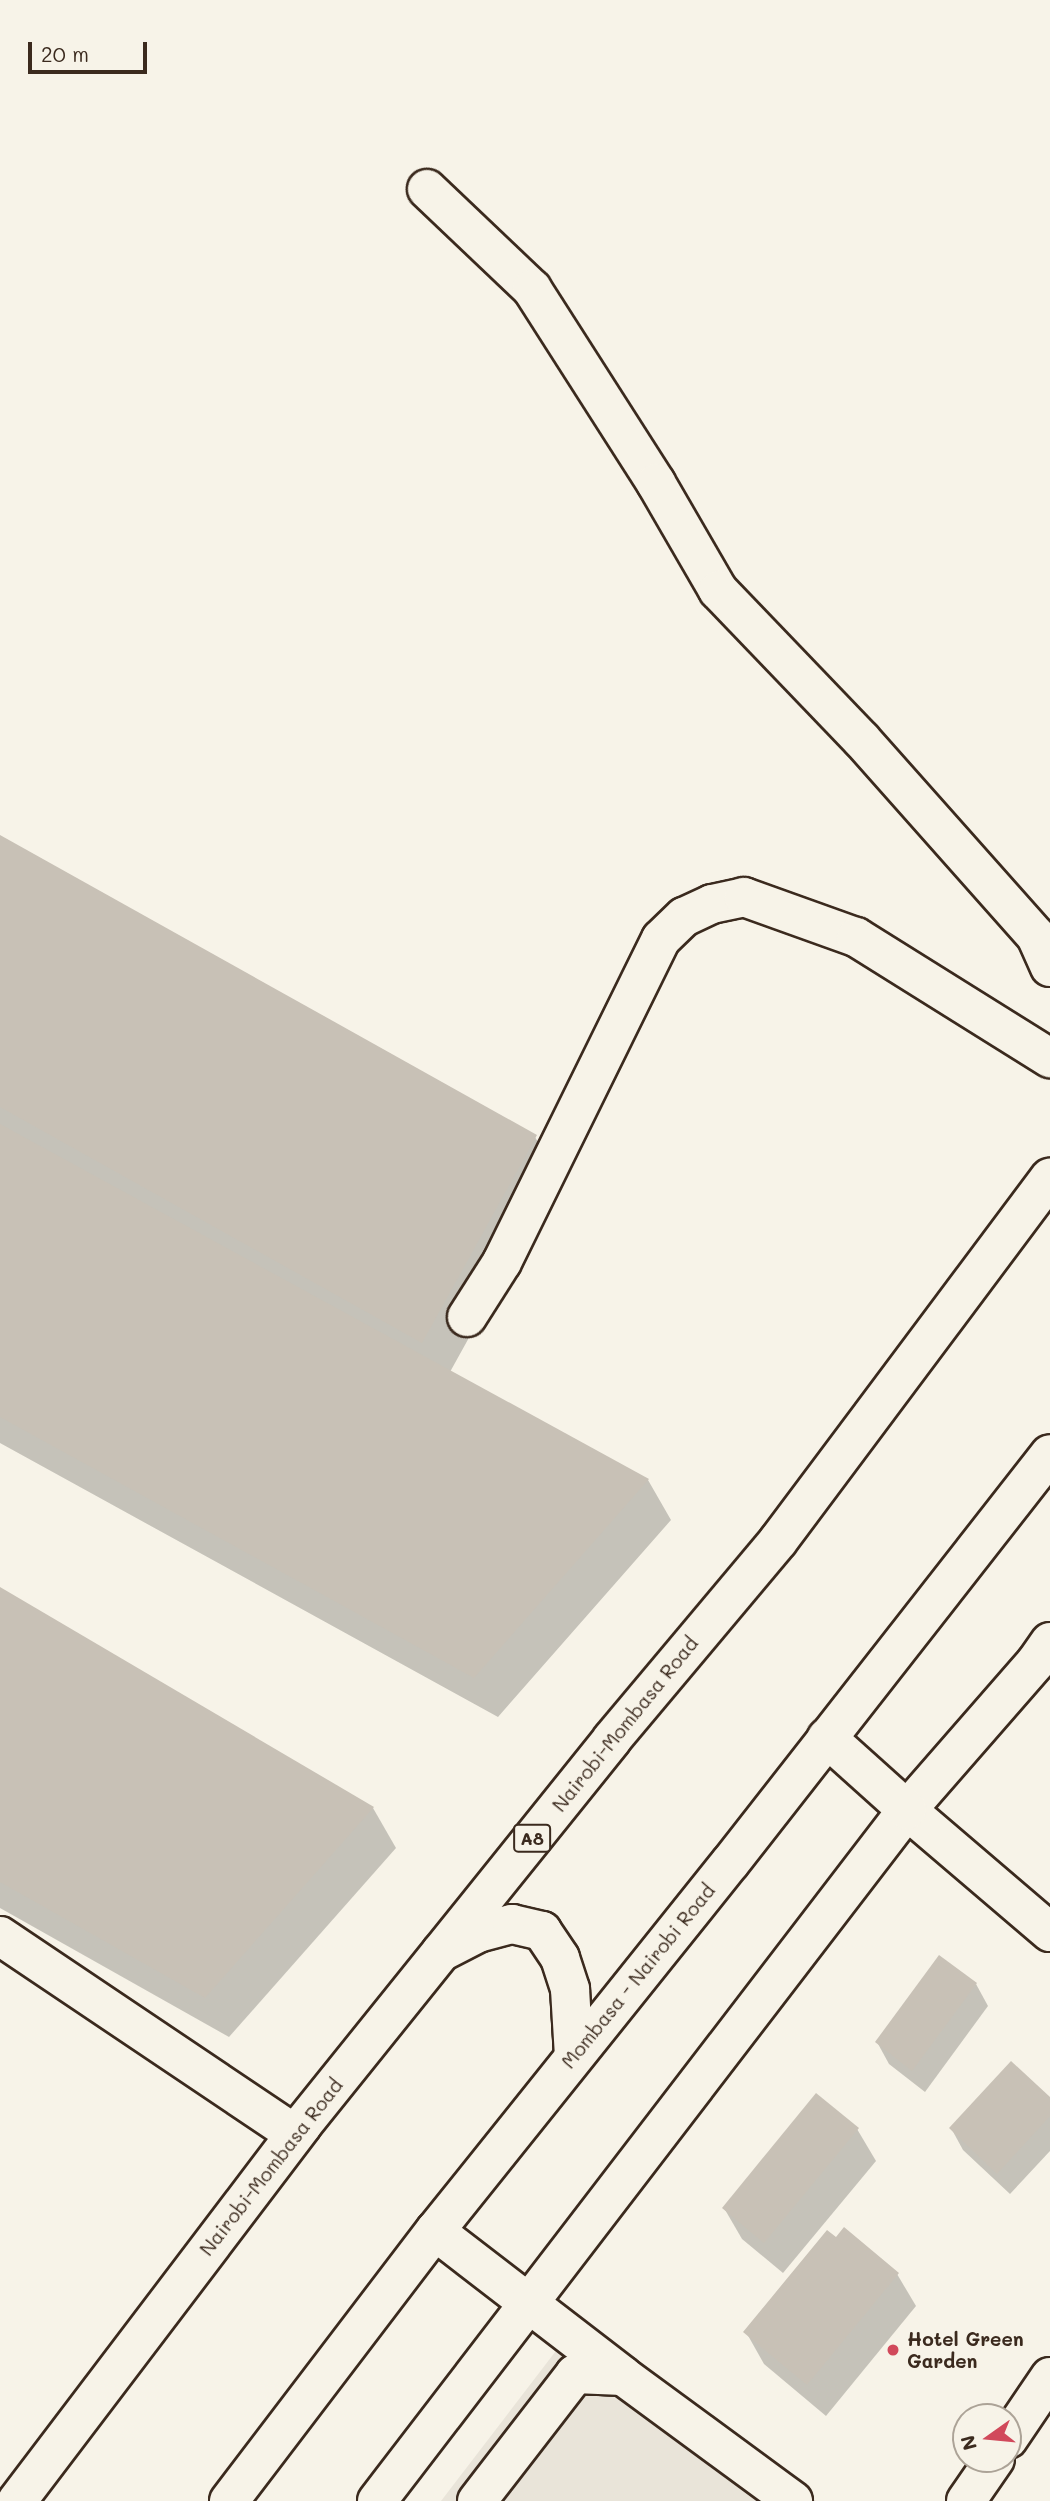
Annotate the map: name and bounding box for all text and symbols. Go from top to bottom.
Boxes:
scale bar [32,28,150,72]
text: 20 m [41,40,89,67]
street label: Nairobi-Mombasa Road [547,1632,703,1816]
road number: A8 [513,1824,551,1852]
street label: Mombasa - Nairobi Road [557,1879,719,2073]
street label: Nairobi-Mombasa Road [195,2074,347,2260]
place label: Hotel Green Garden [907,2328,1024,2372]
marker: Hotel Green Garden [885,2342,901,2358]
north arrow [952,2403,1022,2473]
text: N [954,2433,982,2453]

